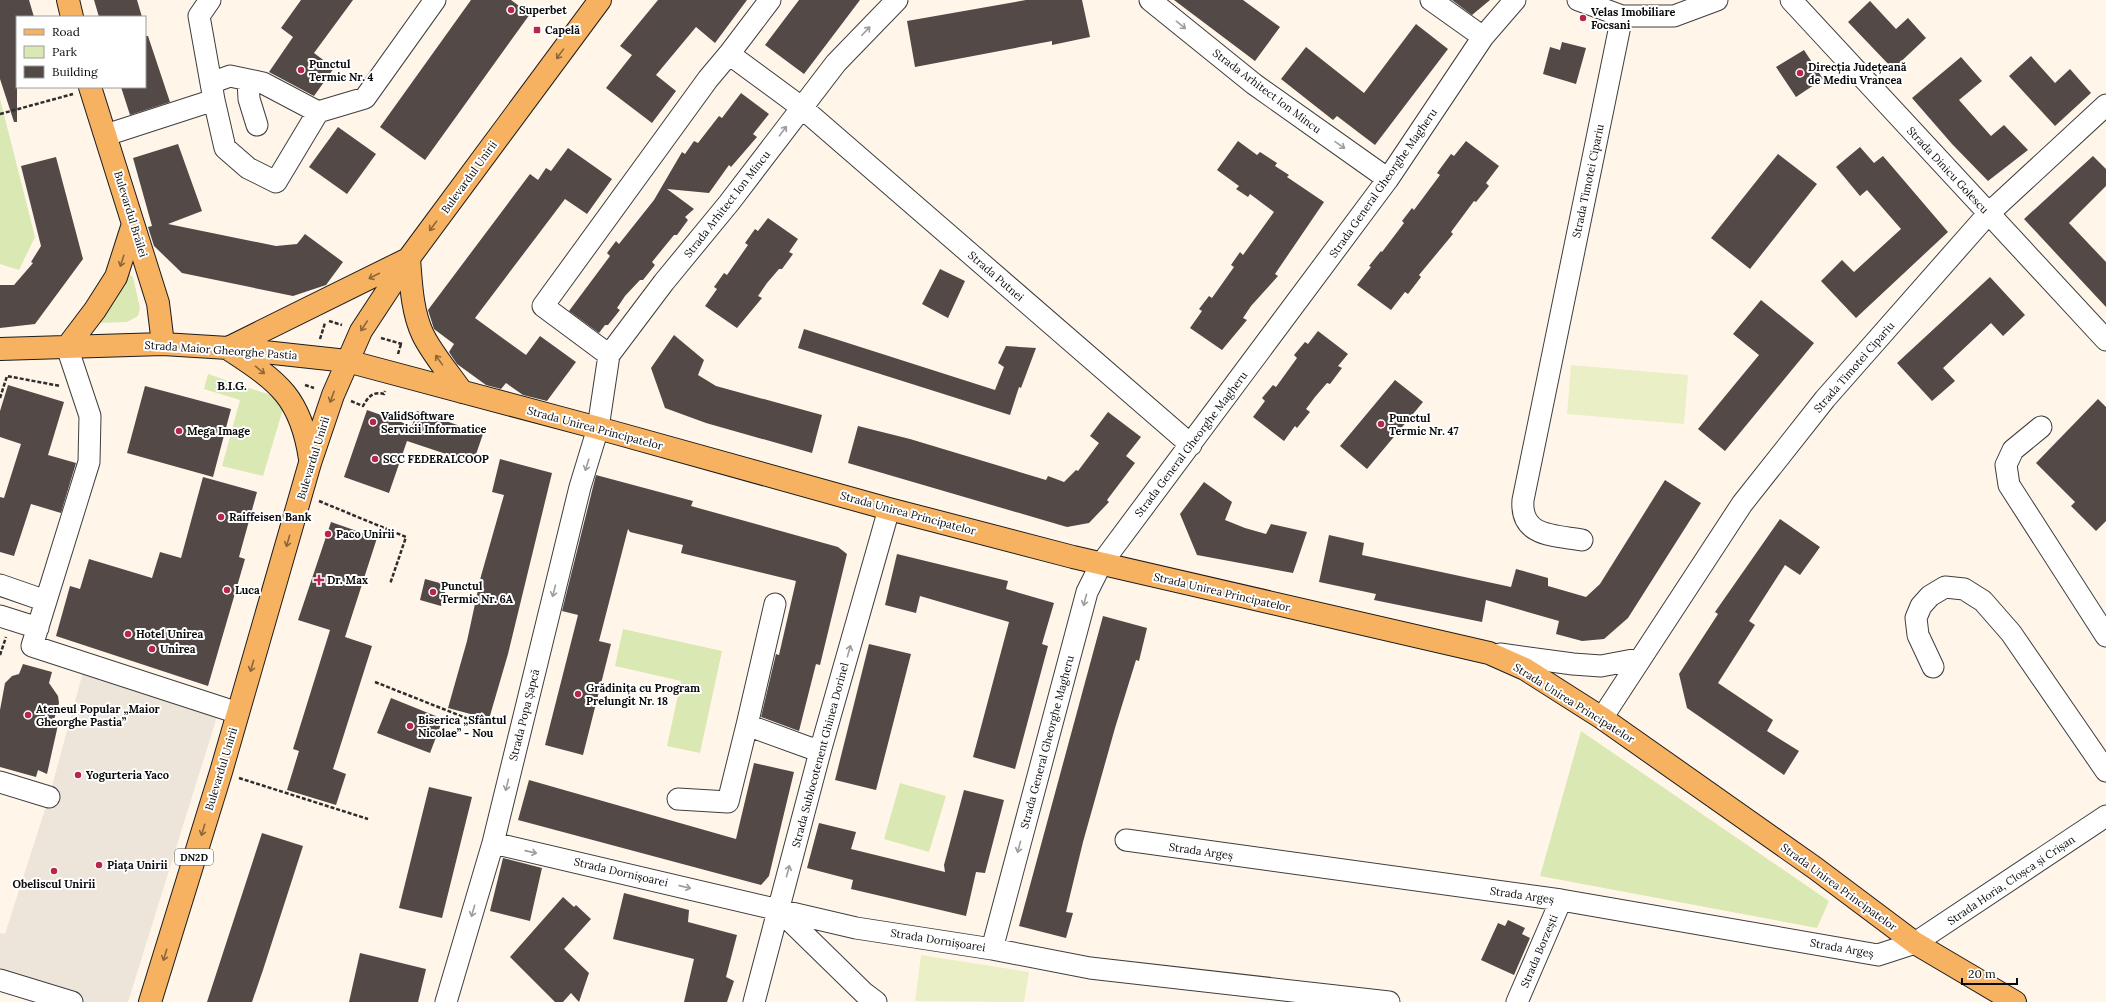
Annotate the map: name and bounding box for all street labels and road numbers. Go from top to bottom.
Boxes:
street label: Strada Arhitect Ion Mincu [1210,46,1324,137]
street label: Strada General Gheorghe Magheru [1326,105,1440,260]
street label: Strada Timotei Cipariu [1569,122,1607,239]
street label: Strada Dinicu Golescu [1904,124,1992,217]
street label: Bulevardul Unirii [438,138,500,216]
street label: Strada Arhitect Ion Mincu [681,147,773,260]
street label: Bulevardul Brăilei [111,169,151,259]
street label: Strada Putnei [965,248,1027,304]
street label: Strada Timotei Cipariu [1811,318,1898,415]
street label: Strada Maior Gheorghe Pastia [144,338,298,362]
street label: Strada General Gheorghe Magheru [1132,368,1251,520]
street label: Strada Unirea Principatelor [526,403,665,453]
street label: Bulevardul Unirii [294,415,332,501]
street label: Strada Unirea Principatelor [839,488,978,538]
street label: Strada Unirea Principatelor [1152,569,1292,615]
street label: Strada General Gheorghe Magheru [1017,653,1077,830]
street label: Strada Unirea Principatelor [1511,660,1637,746]
street label: Strada Sublocotenent Ghinea Dorinel [789,661,851,849]
street label: Strada Popa Șapcă [506,667,542,762]
street label: Bulevardul Unirii [202,726,240,812]
street label: Strada Horia, Cloșca și Crișan [1945,832,2078,928]
street label: Strada Argeș [1168,840,1234,862]
street label: Strada Unirea Principatelor [1778,840,1900,934]
road number: DN2D [175,849,213,865]
street label: Strada Dornișoarei [573,854,669,890]
street label: Strada Argeș [1489,884,1555,906]
street label: Strada Borzești [1517,912,1561,990]
street label: Strada Dornișoarei [889,926,987,954]
street label: Strada Argeș [1809,935,1875,961]

